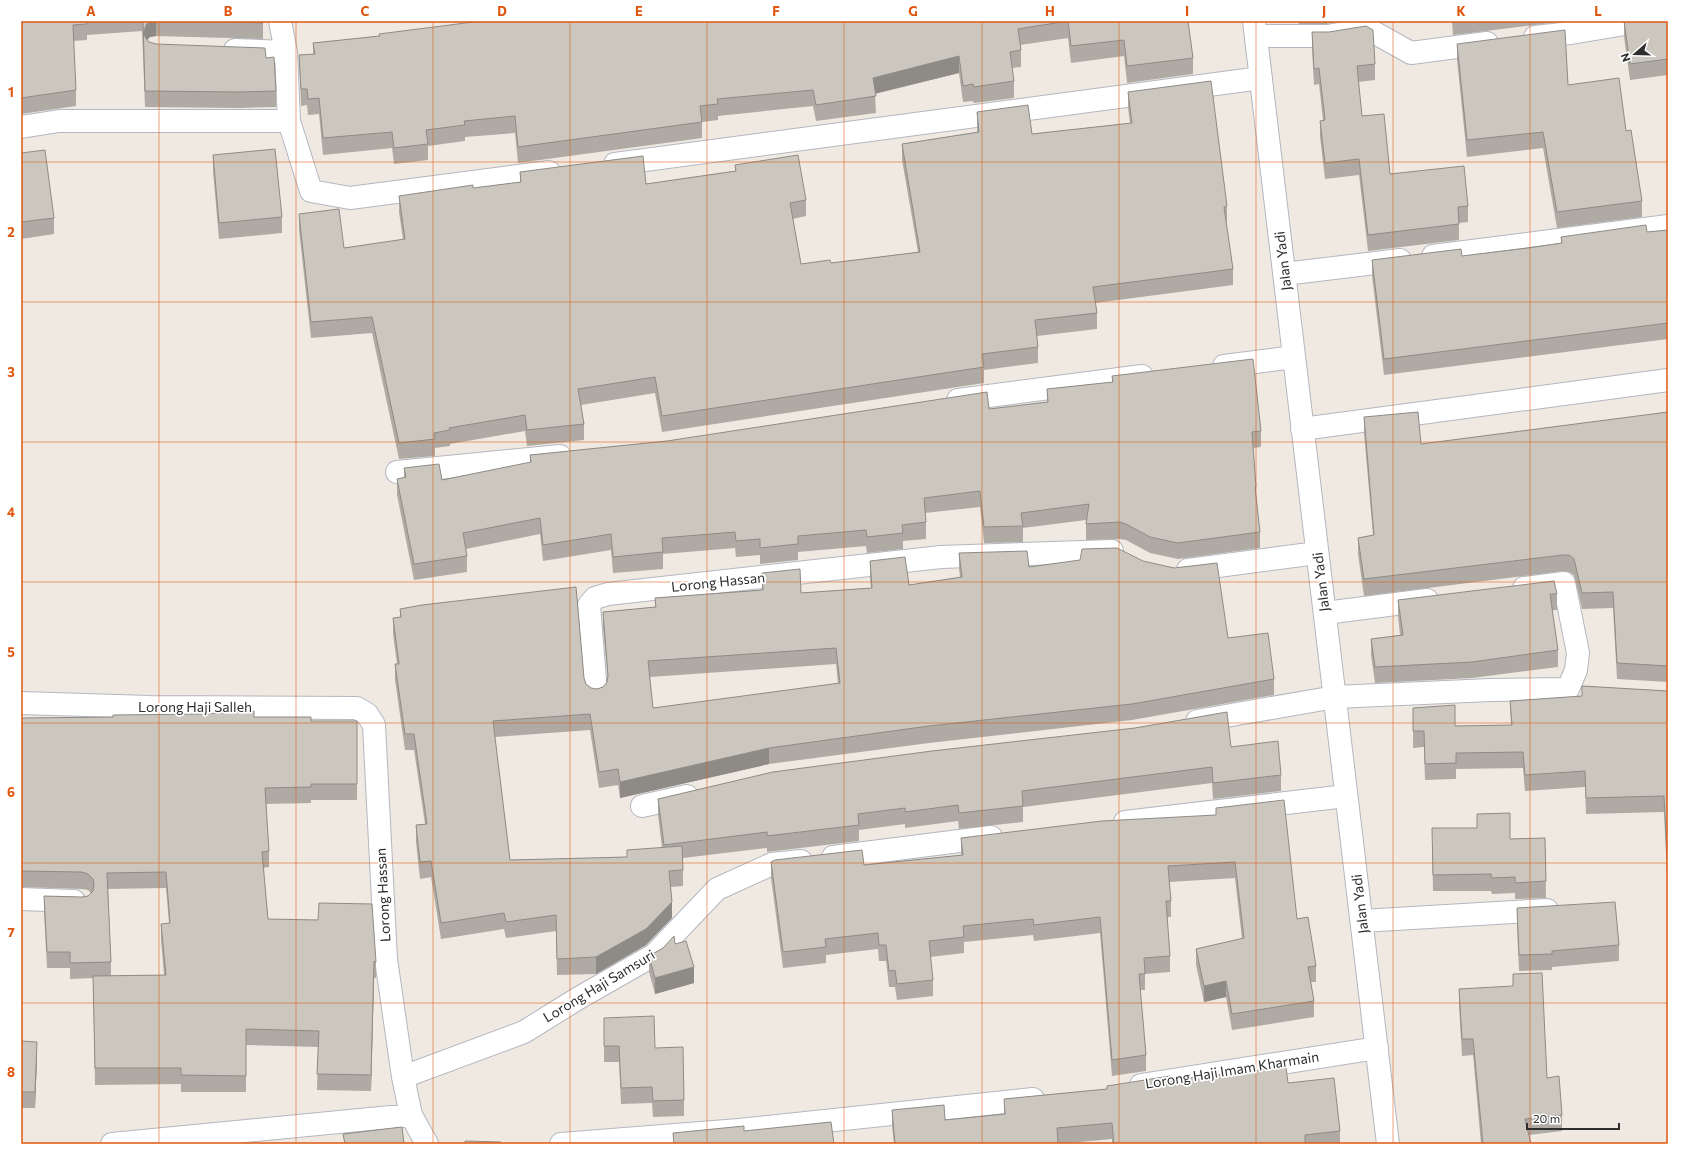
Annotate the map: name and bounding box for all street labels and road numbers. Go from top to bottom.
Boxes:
street label: Jalan Yadi [1270,230,1295,292]
street label: Jalan Yadi [1308,551,1333,613]
street label: Lorong Hassan [670,568,766,595]
street label: Lorong Haji Salleh [138,698,252,715]
street label: Lorong Hassan [372,848,393,943]
street label: Jalan Yadi [1347,873,1372,935]
street label: Lorong Haji Samsuri [540,946,658,1026]
street label: Lorong Haji Imam Kharmain [1144,1047,1320,1092]

